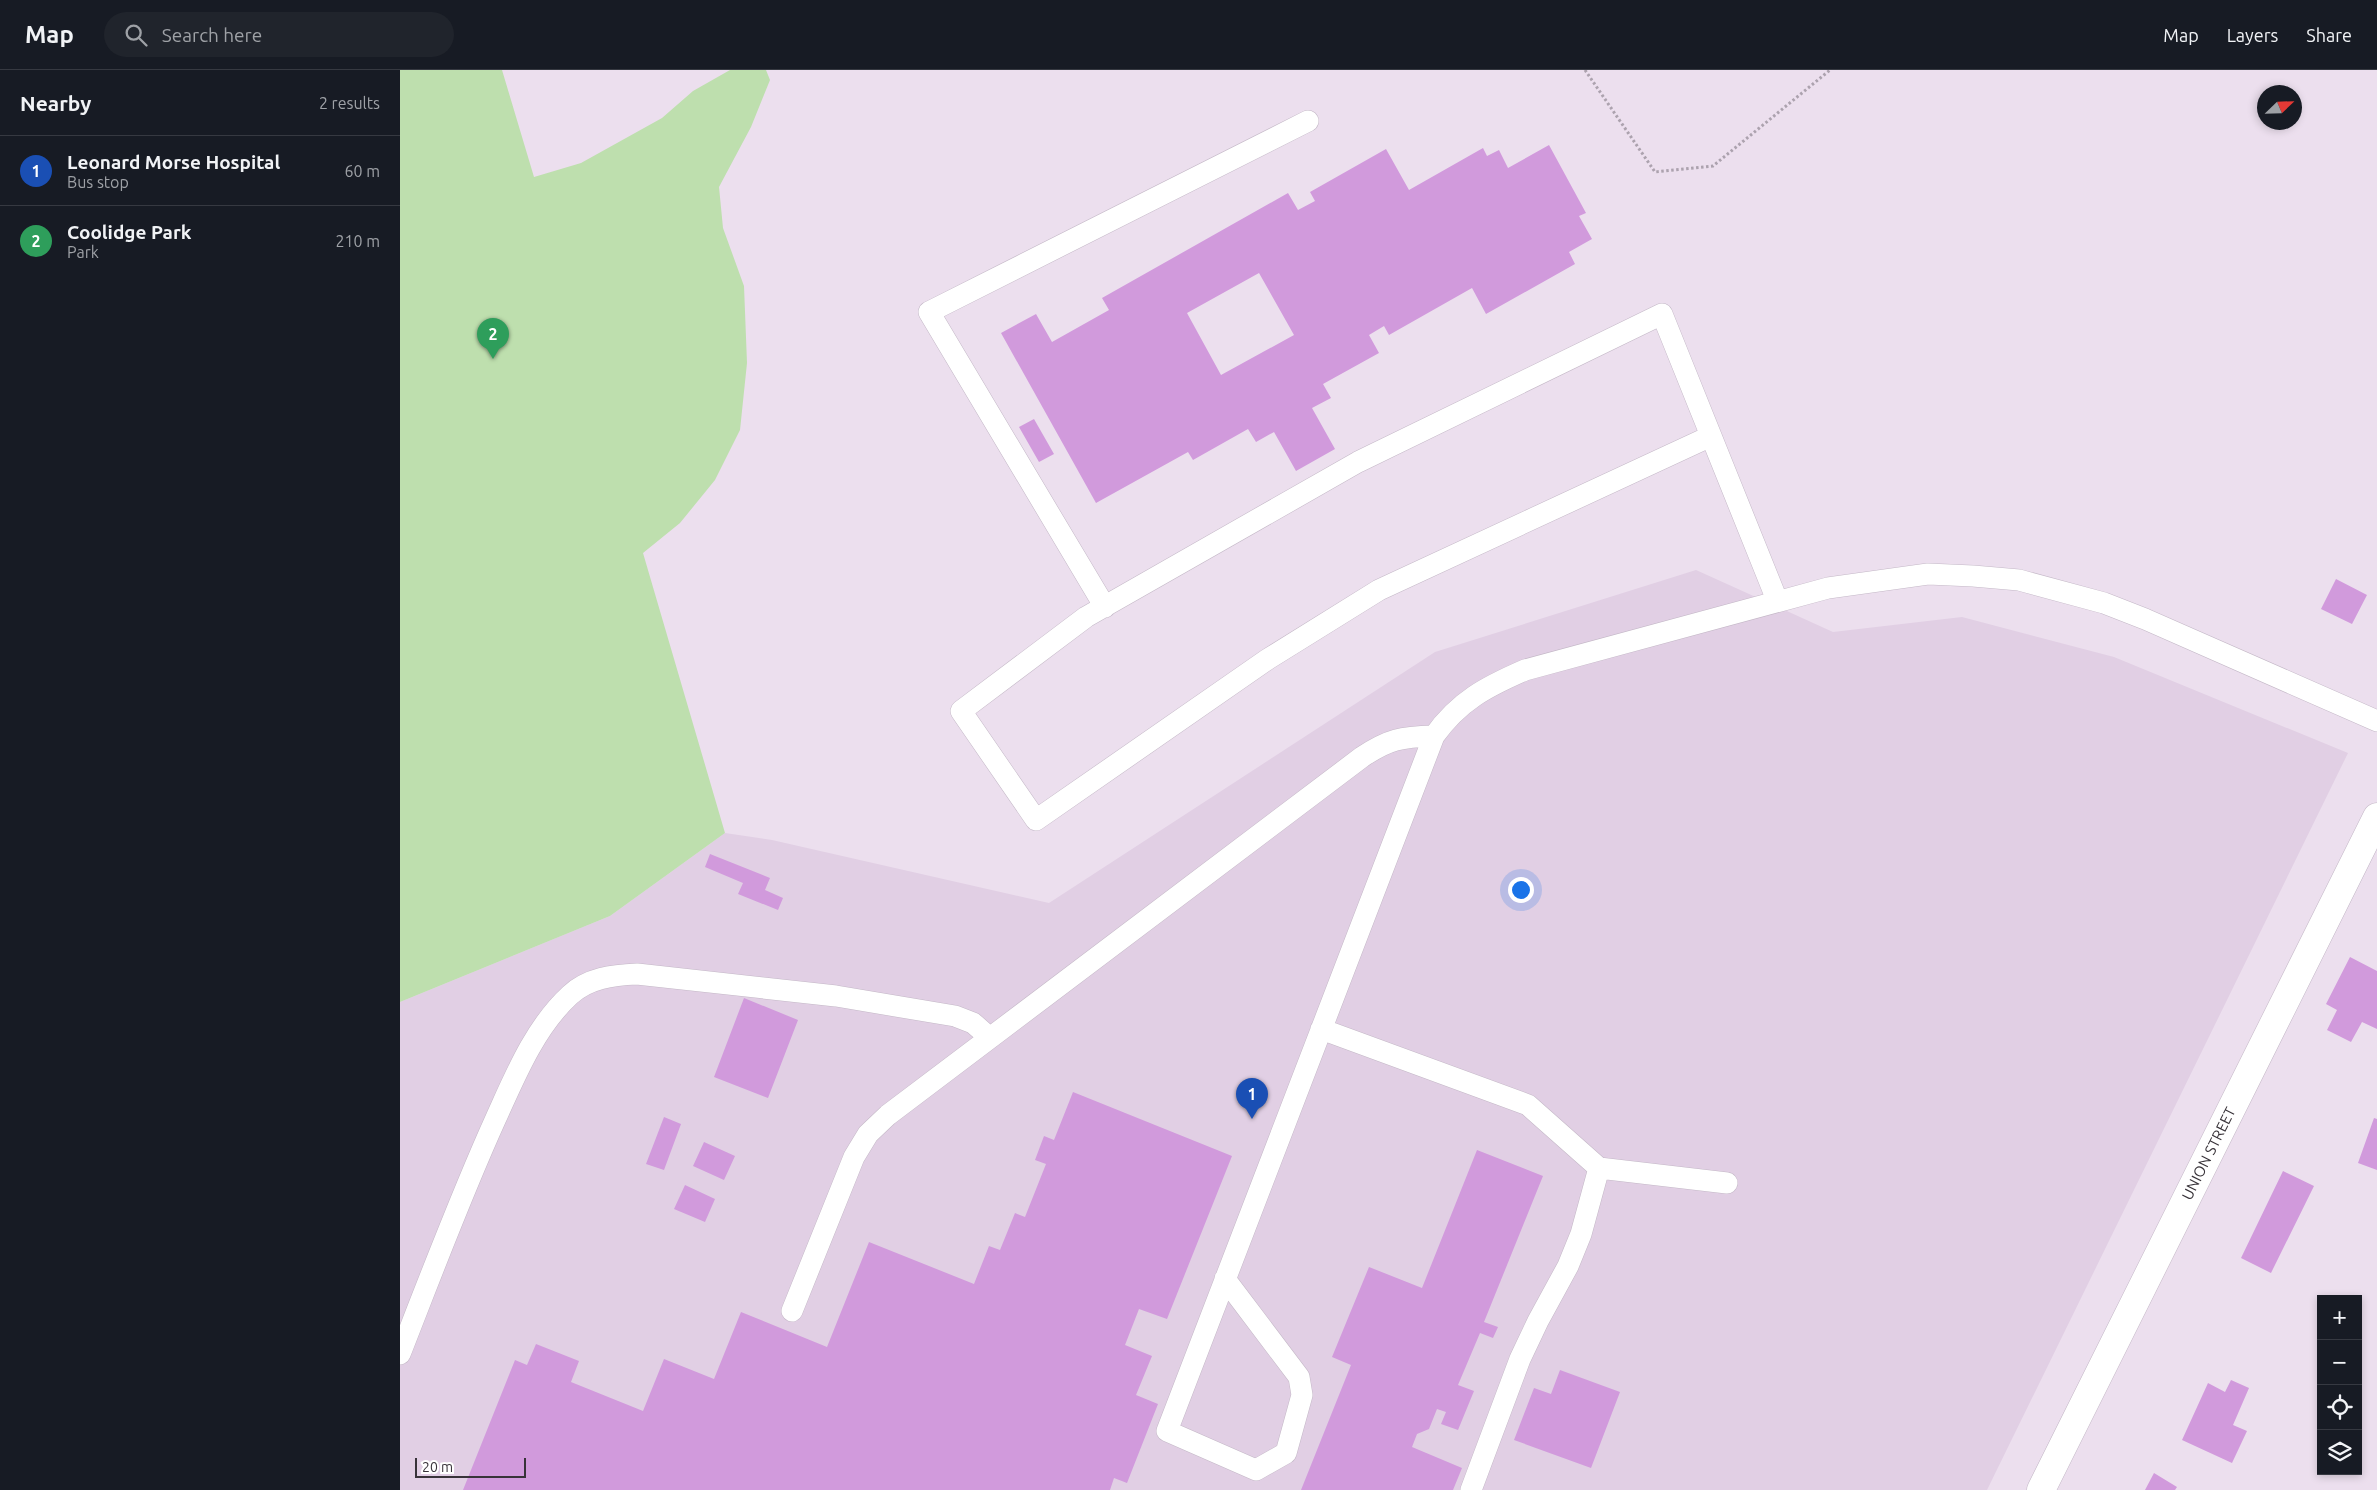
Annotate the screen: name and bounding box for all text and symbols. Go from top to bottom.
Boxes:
search box [104,12,454,57]
text: Map [25,21,74,48]
icon: search [122,21,150,49]
text: Search here [162,24,262,46]
text: Map [2163,25,2199,45]
text: Layers [2227,25,2278,45]
text: Share [2306,25,2352,45]
north arrow [2257,85,2302,130]
text: Nearby [20,91,91,115]
text: 2 results [319,94,380,112]
text: Leonard Morse Hospital [67,151,280,173]
text: 1 [31,162,41,180]
text: 60 m [344,162,380,180]
text: Bus stop [67,173,129,191]
text: Coolidge Park [67,221,191,243]
text: 2 [31,232,41,250]
text: 210 m [335,232,380,250]
text: Park [67,243,99,261]
pin: 2 [477,318,509,359]
your location [1508,877,1534,903]
pin: 1 [1236,1078,1268,1119]
street label: UNION STREET [2178,1104,2239,1203]
map controls [2317,1295,2362,1475]
button: + [2317,1295,2362,1340]
button: − [2317,1340,2362,1385]
button: locate [2317,1385,2362,1430]
button: layers [2317,1430,2362,1475]
scale bar [415,1455,526,1478]
text: 20 m [422,1459,453,1475]

